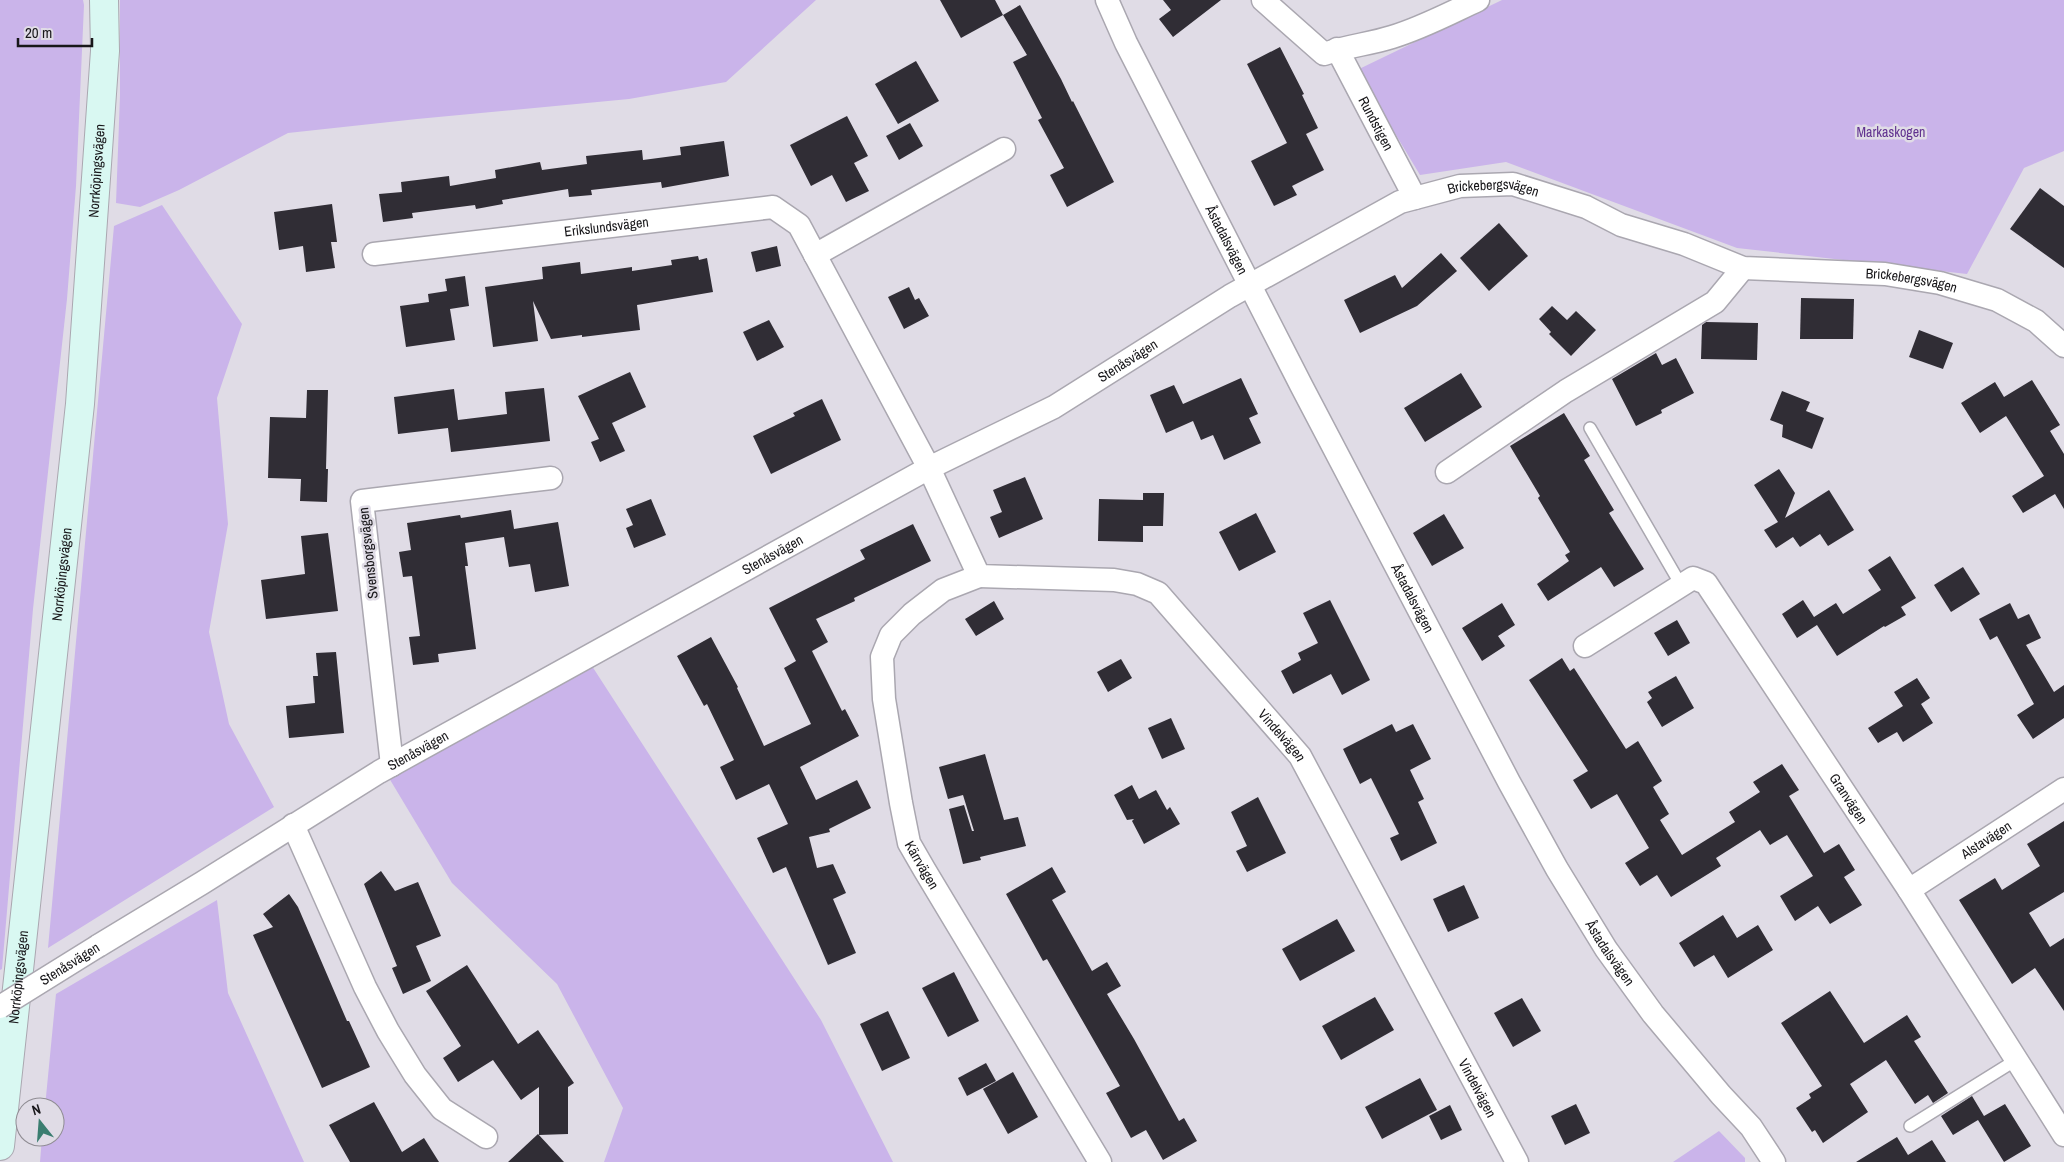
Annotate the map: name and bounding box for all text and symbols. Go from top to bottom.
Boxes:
scale bar [18,15,91,47]
text: 20 m [25,22,52,43]
street label: Rundstigen [1354,93,1398,154]
street label: Norrköpingsvägen [84,123,109,218]
park label: Markaskogen [1857,123,1925,141]
street label: Brickebergsvägen [1445,175,1541,201]
street label: Åstadalsvägen [1201,201,1252,277]
street label: Erikslundsvägen [563,213,650,241]
street label: Brickebergsvägen [1865,264,1959,297]
street label: Stenåsvägen [1094,335,1161,386]
street label: Svensborgsvägen [354,506,382,600]
street label: Norrköpingsvägen [48,527,76,622]
street label: Stenåsvägen [739,530,806,579]
street label: Åstadalsvägen [1387,560,1438,636]
street label: Vindelvägen [1254,705,1310,764]
street label: Stenåsvägen [384,726,452,775]
street label: Granvägen [1825,770,1872,827]
street label: Alstavägen [1956,817,2015,863]
street label: Kärrvägen [901,838,943,892]
street label: Åstadalsvägen [1581,916,1639,989]
street label: Norrköpingsvägen [4,929,32,1025]
street label: Stenåsvägen [36,938,103,989]
street label: Vindelvägen [1455,1056,1500,1120]
north arrow [15,1097,65,1147]
text: N [30,1100,43,1119]

